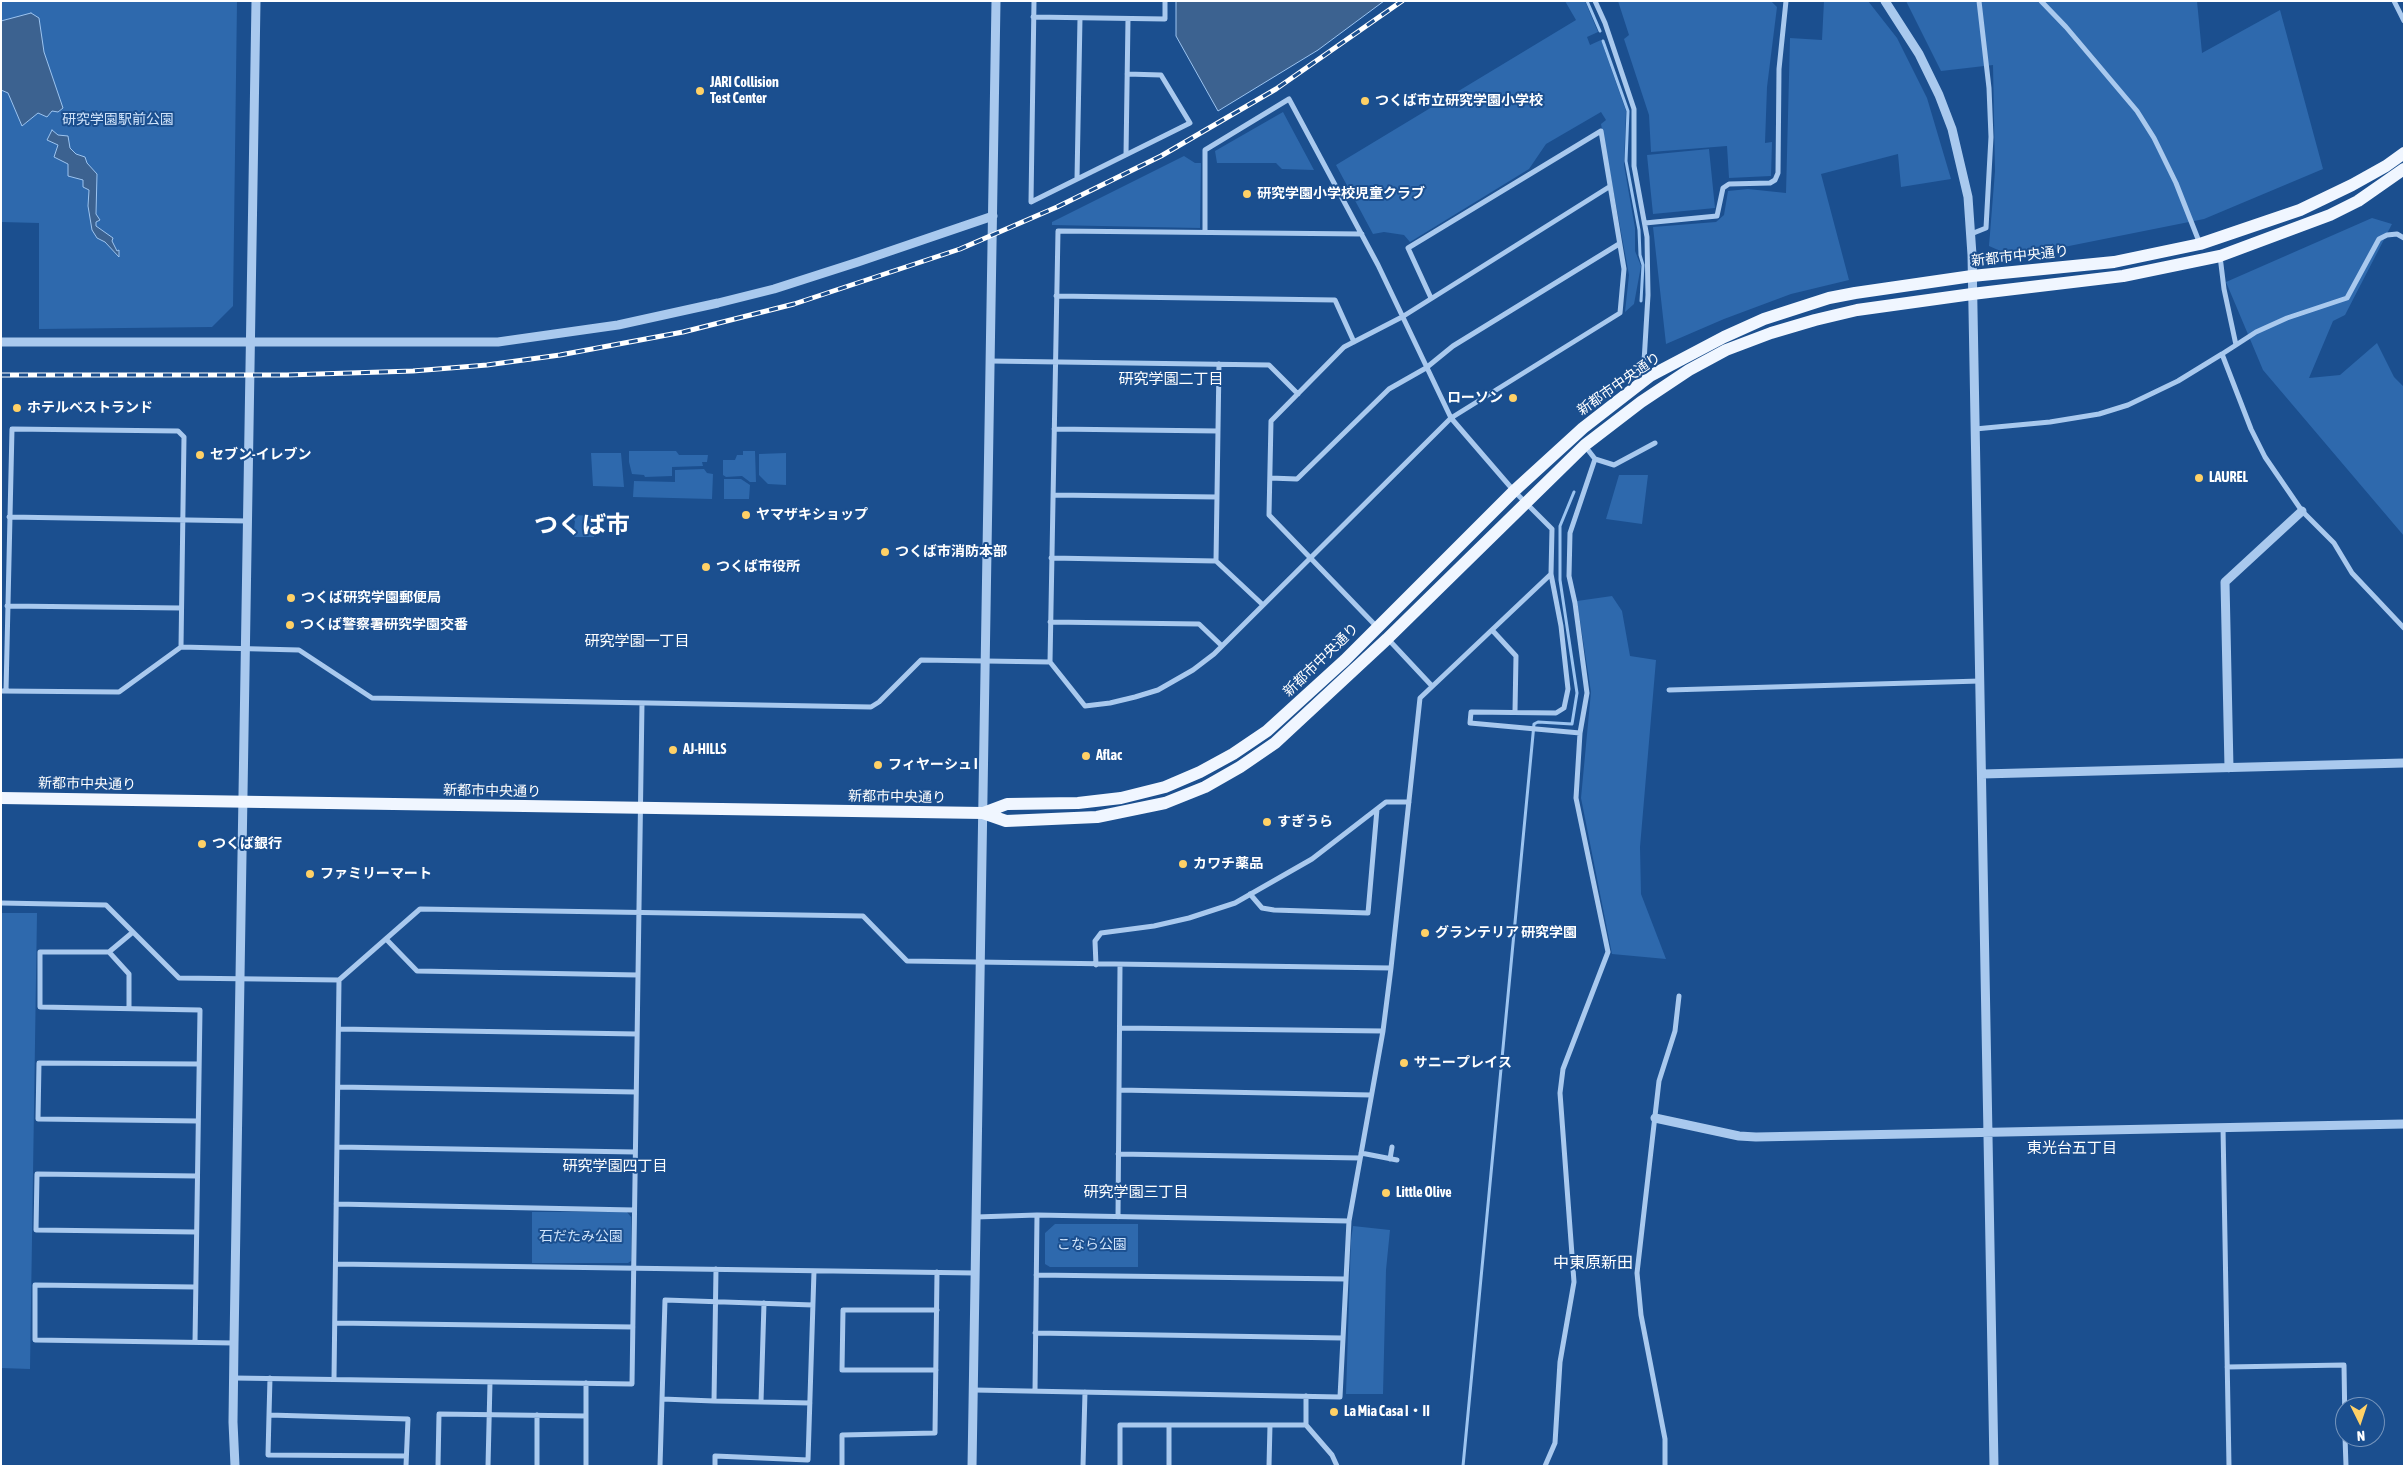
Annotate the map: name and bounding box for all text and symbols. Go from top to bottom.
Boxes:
place label: JARI Collision Test Center [710,75,779,108]
marker: JARI Collision Test Center [694,85,706,97]
place label: つくば市立研究学園小学校 [1375,93,1543,109]
marker: つくば市立研究学園小学校 [1359,95,1371,107]
park label: 研究学園駅前公園 [62,112,174,128]
place label: 研究学園小学校児童クラブ [1257,186,1425,202]
marker: 研究学園小学校児童クラブ [1241,188,1253,200]
street label: 新都市中央通り [1970,243,2070,269]
street label: 新都市中央通り [1574,349,1664,419]
district label: 研究学園二丁目 [1119,370,1223,388]
place label: ローソン [1447,390,1503,406]
marker: ローソン [1507,392,1519,404]
place label: ホテルベストランド [27,400,153,416]
marker: ホテルベストランド [11,402,23,414]
place label: セブン-イレブン [210,447,311,463]
marker: セブン-イレブン [194,449,206,461]
place label: LAUREL [2209,470,2248,486]
marker: LAUREL [2193,472,2205,484]
place label: ヤマザキショップ [756,507,868,523]
marker: ヤマザキショップ [740,509,752,521]
district label: つくば市 [534,511,630,539]
place label: つくば市消防本部 [895,544,1007,560]
marker: つくば市消防本部 [879,546,891,558]
place label: つくば市役所 [716,559,800,575]
marker: つくば市役所 [700,561,712,573]
place label: つくば研究学園郵便局 [301,590,441,606]
marker: つくば研究学園郵便局 [285,592,297,604]
place label: つくば警察署研究学園交番 [300,617,468,633]
marker: つくば警察署研究学園交番 [284,619,296,631]
street label: 新都市中央通り [1280,620,1362,700]
district label: 研究学園一丁目 [585,632,689,650]
place label: AJ-HILLS [683,742,726,758]
marker: AJ-HILLS [667,744,679,756]
place label: Aflac [1096,748,1122,764]
marker: Aflac [1080,750,1092,762]
place label: フィヤーシュ I [888,757,977,773]
marker: フィヤーシュ I [872,759,884,771]
street label: 新都市中央通り [38,775,136,793]
street label: 新都市中央通り [443,782,541,800]
street label: 新都市中央通り [848,788,946,806]
place label: すぎうら [1277,814,1333,830]
marker: すぎうら [1261,816,1273,828]
place label: つくば銀行 [212,836,282,852]
marker: つくば銀行 [196,838,208,850]
place label: カワチ薬品 [1193,856,1263,872]
marker: カワチ薬品 [1177,858,1189,870]
place label: ファミリーマート [320,866,432,882]
marker: ファミリーマート [304,868,316,880]
place label: グランテリア 研究学園 [1435,925,1577,941]
marker: グランテリア 研究学園 [1419,927,1431,939]
place label: サニープレイス [1414,1055,1512,1071]
marker: サニープレイス [1398,1057,1410,1069]
district label: 東光台五丁目 [2027,1139,2117,1157]
district label: 研究学園四丁目 [563,1157,667,1175]
district label: 研究学園三丁目 [1084,1183,1188,1201]
place label: Little Olive [1396,1185,1452,1201]
marker: Little Olive [1380,1187,1392,1199]
park label: 石だたみ公園 [539,1229,623,1245]
park label: こなら公園 [1057,1237,1127,1253]
district label: 中東原新田 [1553,1253,1633,1273]
north arrow [2335,1397,2385,1447]
place label: La Mia Casa I・II [1344,1404,1430,1420]
marker: La Mia Casa I・II [1328,1406,1340,1418]
text: N [2356,1428,2366,1444]

